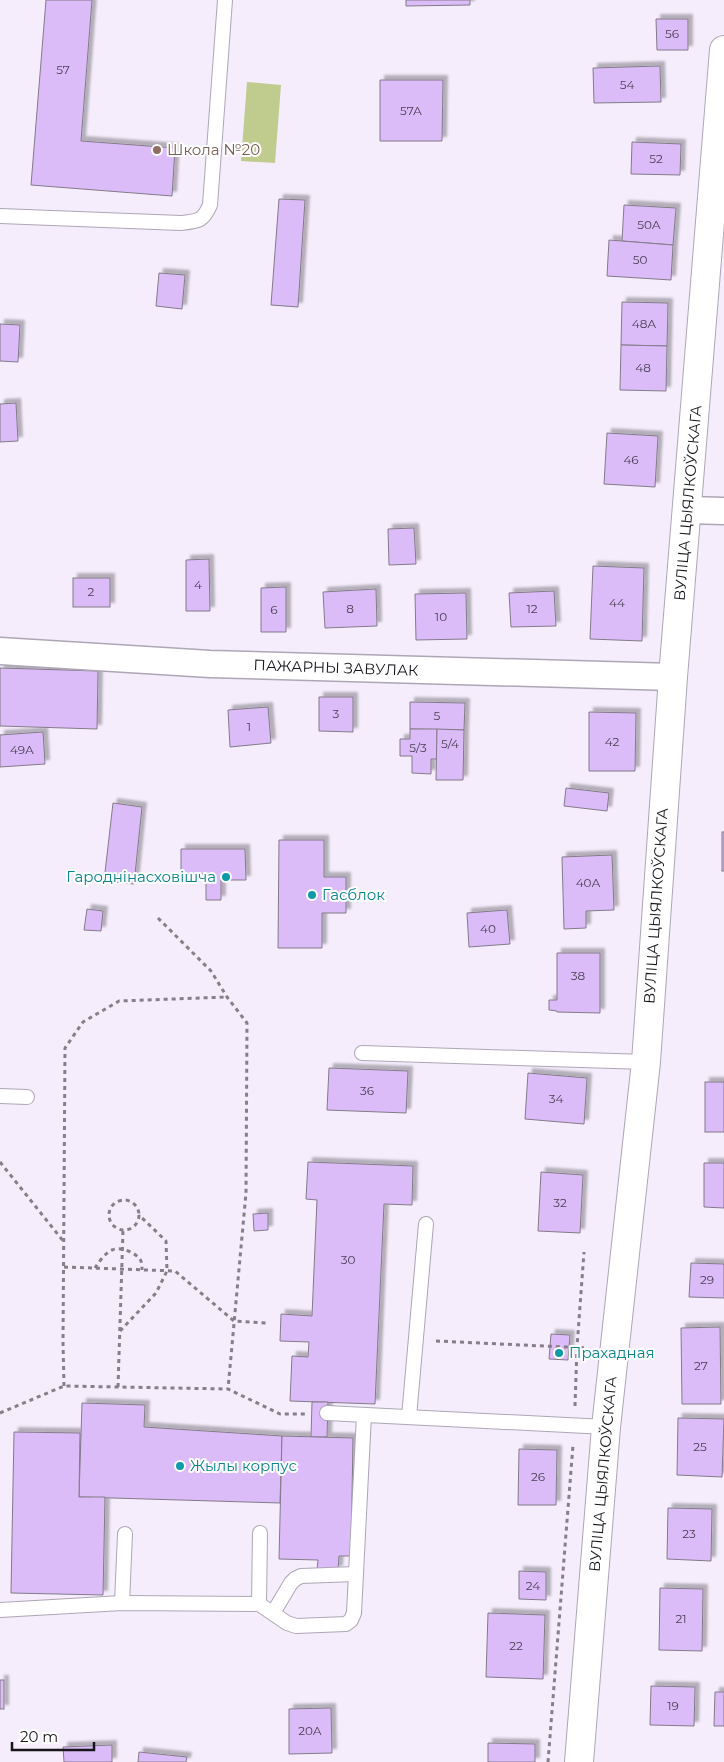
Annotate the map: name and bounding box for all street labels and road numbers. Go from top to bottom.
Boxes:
street label: ВУЛІЦА ЦЫЯЛКОЎСКАГА [669,404,706,602]
street label: ПАЖАРНЫ ЗАВУЛАК [253,655,419,680]
street label: ВУЛІЦА ЦЫЯЛКОЎСКАГА [639,807,672,1005]
street label: ВУЛІЦА ЦЫЯЛКОЎСКАГА [584,1375,621,1573]

